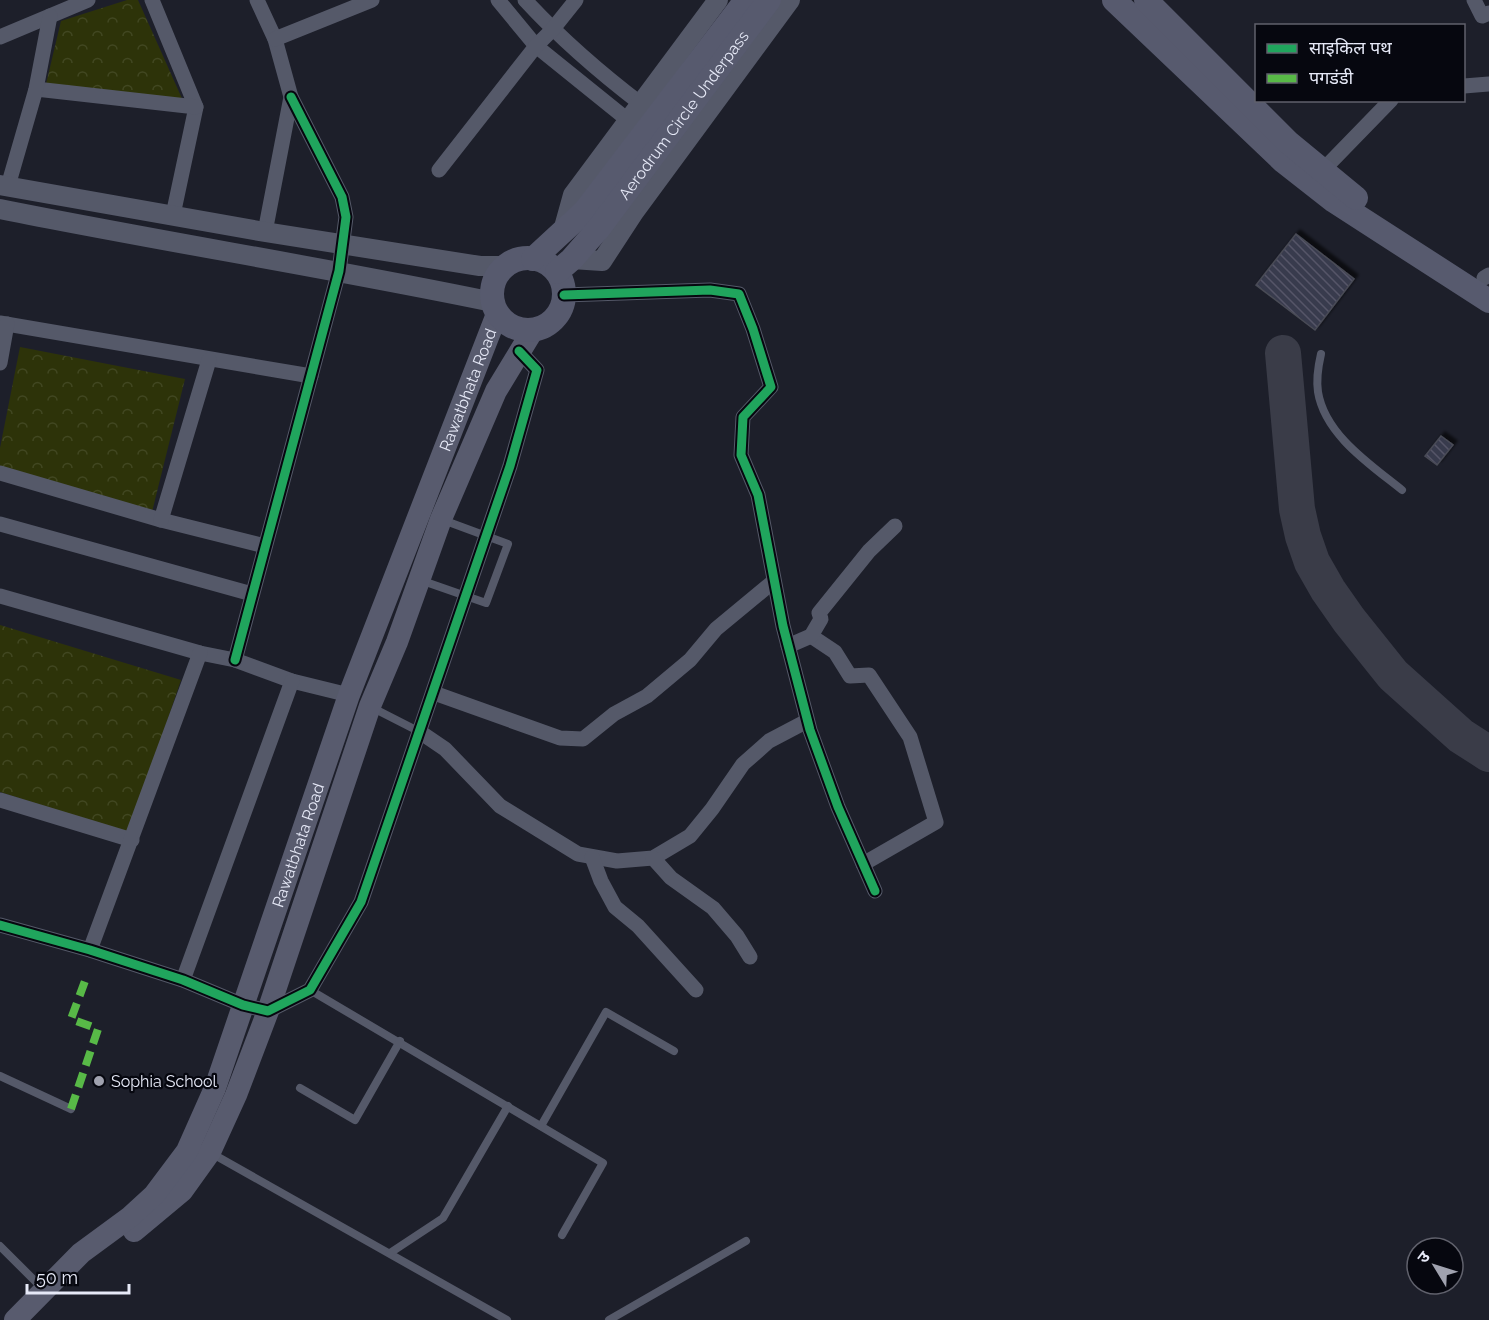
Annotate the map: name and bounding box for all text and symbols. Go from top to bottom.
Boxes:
legend [1255,24,1465,102]
street label: Aerodrum Circle Underpass [614,27,753,203]
text: साइकिल पथ [1309,37,1392,58]
text: पगडंडी [1309,67,1354,88]
street label: Rawatbhata Road [435,326,500,454]
street label: Rawatbhata Road [268,780,328,910]
place label: Sophia School [111,1072,218,1091]
marker: Sophia School [92,1074,106,1088]
north arrow [1405,1236,1465,1296]
text: उ [1413,1247,1434,1267]
scale bar [27,1257,129,1295]
text: 50 m [36,1267,78,1288]

